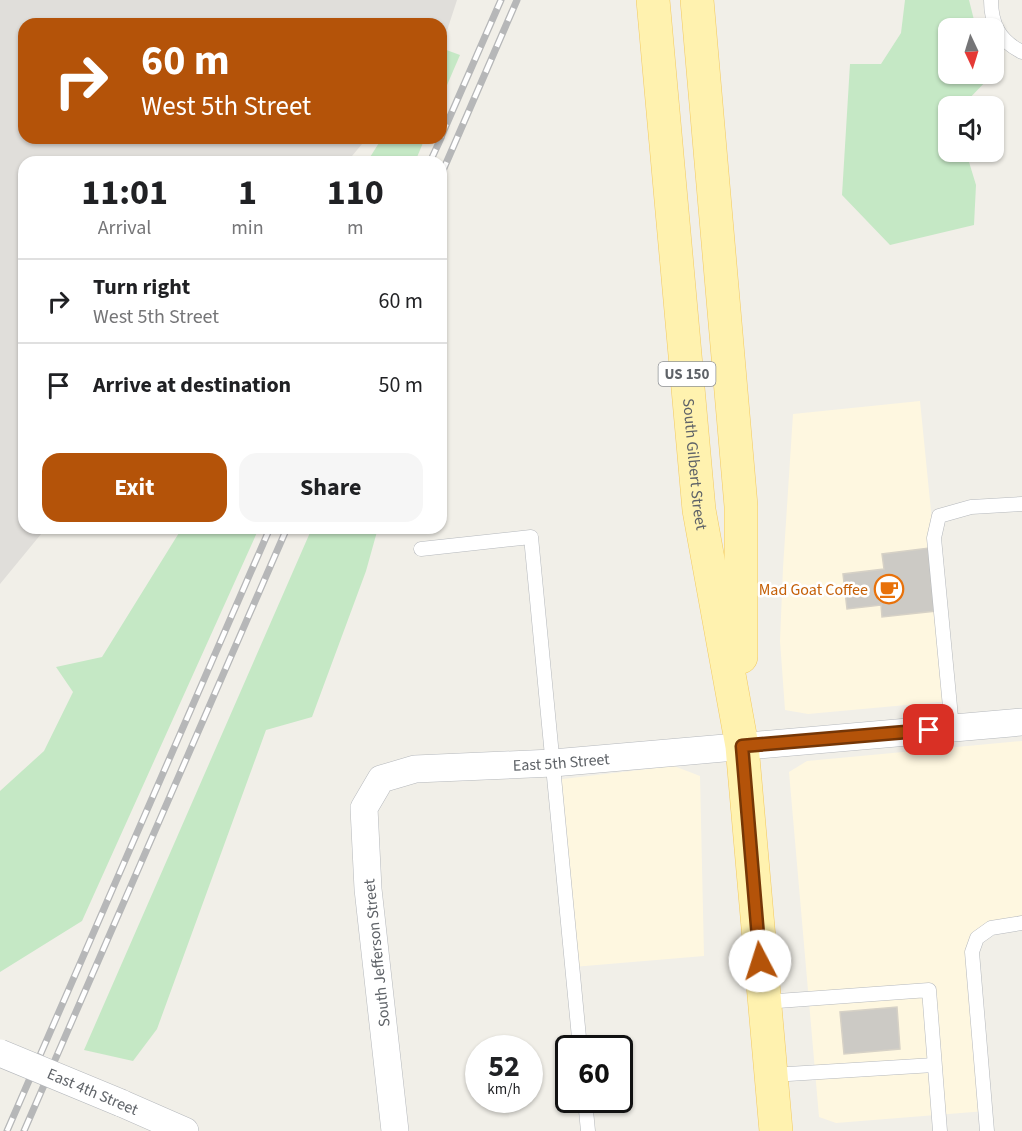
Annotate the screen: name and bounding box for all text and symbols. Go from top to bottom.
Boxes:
north arrow [938,18,1004,84]
map controls [938,18,1004,162]
text: 60 m [141,31,230,91]
icon: right [42,42,120,120]
text: West 5th Street [141,87,311,126]
button: sound [938,96,1004,162]
text: 11:01 [81,167,168,218]
text: 1 [238,167,257,218]
text: 110 [327,167,384,218]
text: Arrival [98,214,151,242]
text: min [231,214,264,242]
text: m [347,214,364,242]
text: Turn right [93,271,190,303]
icon: right [42,285,75,318]
text: 60 m [378,285,423,317]
text: West 5th Street [93,303,219,331]
road number: US 150 [658,362,716,386]
icon: arrive [42,369,75,402]
text: Arrive at destination [93,369,291,401]
text: 50 m [378,369,423,401]
street label: South Gilbert Street [677,397,713,532]
button: Exit [42,453,227,522]
button: Share [239,453,423,522]
cafe icon: Mad Goat Coffee [873,573,905,605]
place label: Mad Goat Coffee [759,579,868,601]
pin [903,704,954,755]
icon: arrive [912,713,945,746]
street label: East 5th Street [512,748,611,777]
street label: South Jefferson Street [358,877,396,1028]
position arrow [728,929,792,993]
speed limit sign: 60 [555,1035,633,1113]
text: 52 [488,1045,520,1088]
street label: East 4th Street [44,1063,142,1121]
text: km/h [487,1079,521,1100]

